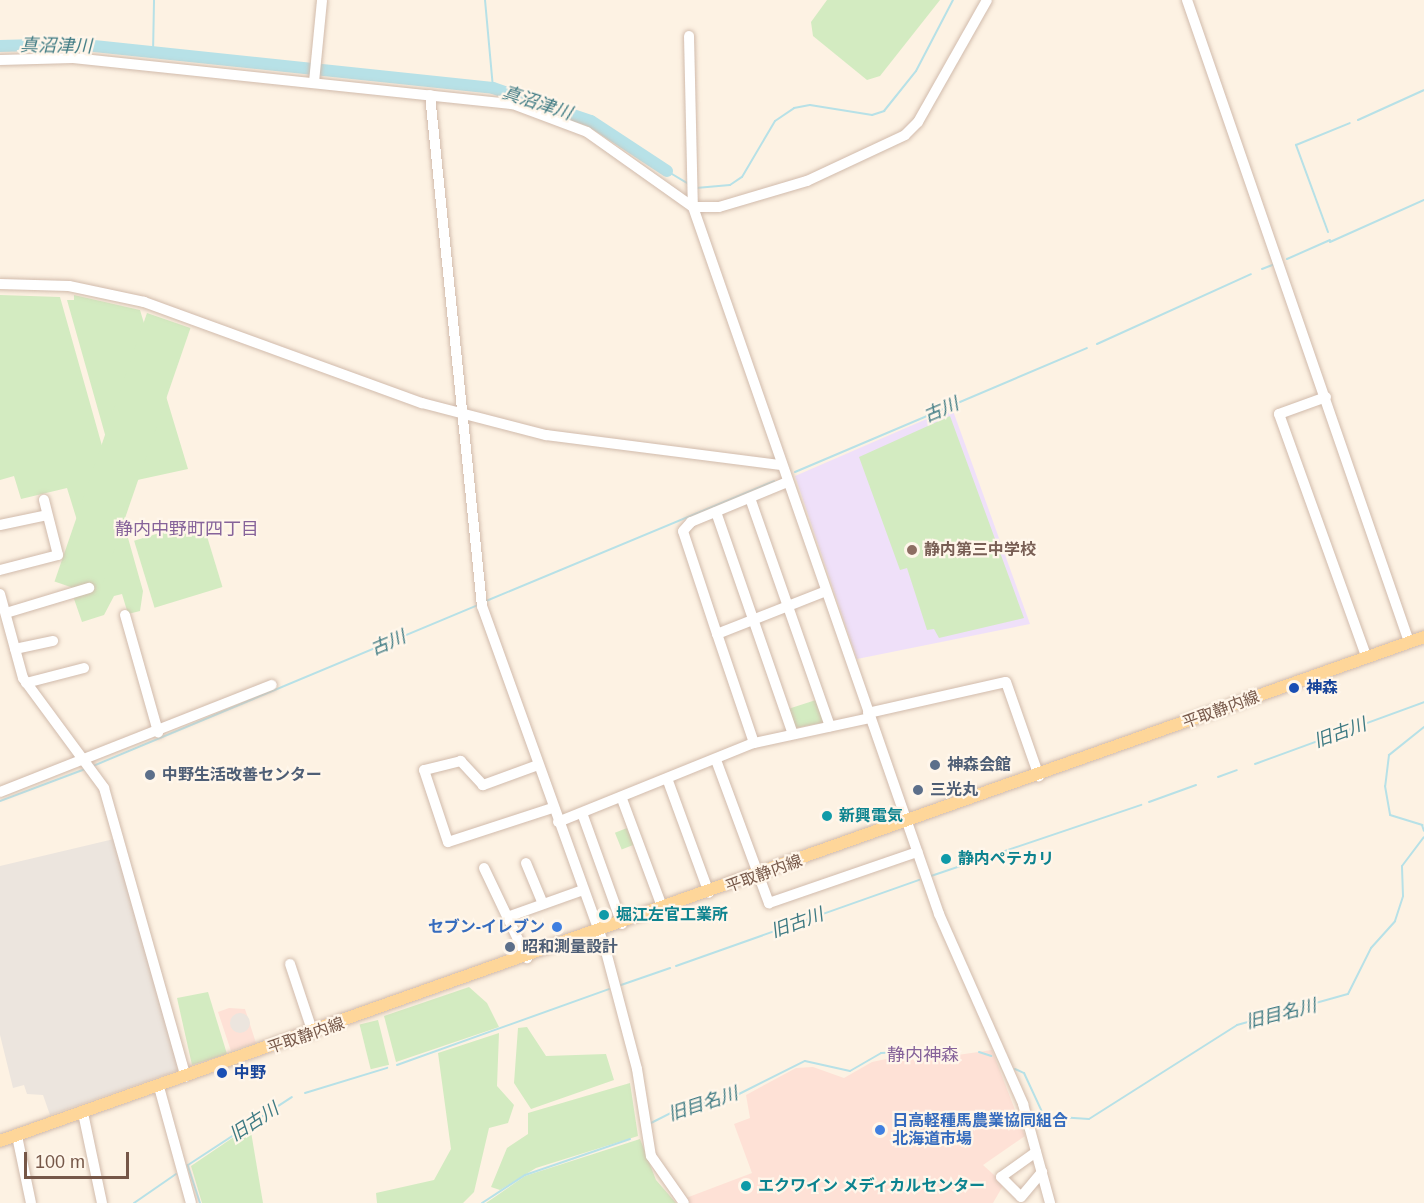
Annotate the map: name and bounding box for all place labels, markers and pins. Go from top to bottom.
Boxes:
place label: 静内第三中学校 [924,540,1036,560]
marker: 静内第三中学校 [905,543,919,557]
place label: 神森 [1306,678,1338,698]
marker: 神森 [1287,681,1301,695]
place label: 神森会館 [947,755,1011,775]
marker: 神森会館 [928,758,942,772]
place label: 中野生活改善センター [162,765,322,785]
marker: 中野生活改善センター [143,768,157,782]
place label: 三光丸 [930,780,978,800]
marker: 三光丸 [911,783,925,797]
place label: 新興電気 [839,806,903,826]
marker: 新興電気 [820,809,834,823]
place label: 静内ぺテカリ [958,849,1054,869]
marker: 静内ぺテカリ [939,852,953,866]
place label: 堀江左官工業所 [616,905,728,925]
marker: 堀江左官工業所 [597,908,611,922]
place label: セブン-イレブン [428,917,545,937]
marker: セブン-イレブン [550,920,564,934]
place label: 昭和測量設計 [522,937,618,957]
marker: 昭和測量設計 [503,940,517,954]
place label: 中野 [234,1063,266,1083]
marker: 中野 [215,1066,229,1080]
place label: 日高軽種馬農業協同組合 北海道市場 [892,1111,1068,1149]
marker: 日高軽種馬農業協同組合 北海道市場 [873,1123,887,1137]
place label: エクワイン メディカルセンター [758,1176,986,1196]
marker: エクワイン メディカルセンター [739,1179,753,1193]

